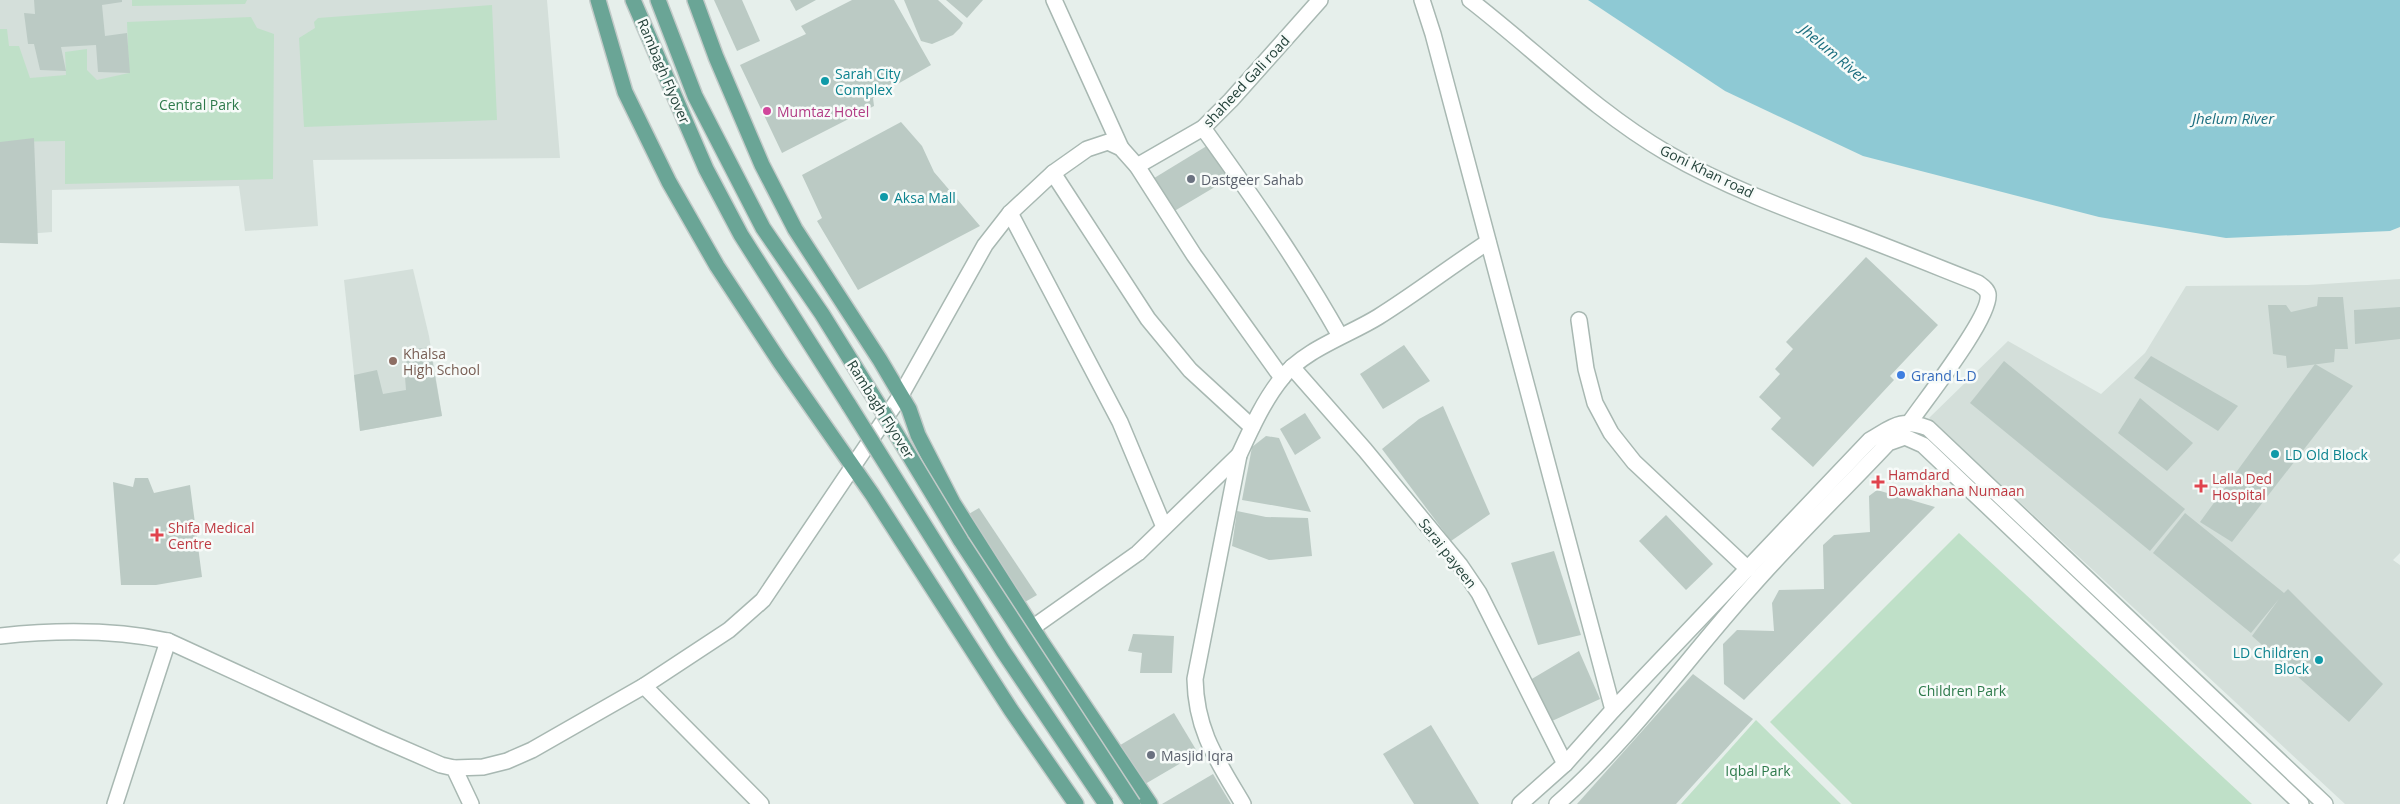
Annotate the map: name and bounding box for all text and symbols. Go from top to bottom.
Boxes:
street label: Rambagh Flyover [633,16,695,127]
water label: Jhelum River [1794,17,1873,88]
street label: shaheed Gali road [1199,31,1293,131]
place label: Sarah City Complex [835,64,902,99]
marker: Sarah City Complex [819,75,831,87]
park label: Central Park [159,95,240,114]
place label: Mumtaz Hotel [777,102,869,121]
marker: Mumtaz Hotel [761,105,773,117]
water label: Jhelum River [2189,108,2275,128]
street label: Goni Khan road [1657,140,1757,202]
place label: Dastgeer Sahab [1201,170,1304,189]
marker: Dastgeer Sahab [1185,173,1197,185]
place label: Aksa Mall [894,188,956,207]
marker: Aksa Mall [878,191,890,203]
place label: Khalsa High School [403,344,480,379]
marker: Khalsa High School [387,355,399,367]
street label: Rambagh Flyover [843,356,919,462]
place label: Grand L.D [1911,366,1977,385]
marker: Grand L.D [1895,369,1907,381]
place label: LD Old Block [2285,445,2368,464]
marker: LD Old Block [2269,448,2281,460]
place label: Hamdard Dawakhana Numaan [1888,465,2025,500]
place label: Lalla Ded Hospital [2212,469,2272,504]
marker: Hamdard Dawakhana Numaan [1872,476,1884,488]
marker: Lalla Ded Hospital [2194,479,2208,493]
street label: Sarai payeen [1415,514,1481,592]
place label: Shifa Medical Centre [168,518,255,553]
marker: Shifa Medical Centre [150,528,164,542]
place label: LD Children Block [2233,643,2310,678]
marker: LD Children Block [2313,654,2325,666]
park label: Children Park [1918,681,2007,700]
place label: Masjid Iqra [1161,746,1233,765]
marker: Masjid Iqra [1145,749,1157,761]
park label: Iqbal Park [1725,761,1791,780]

